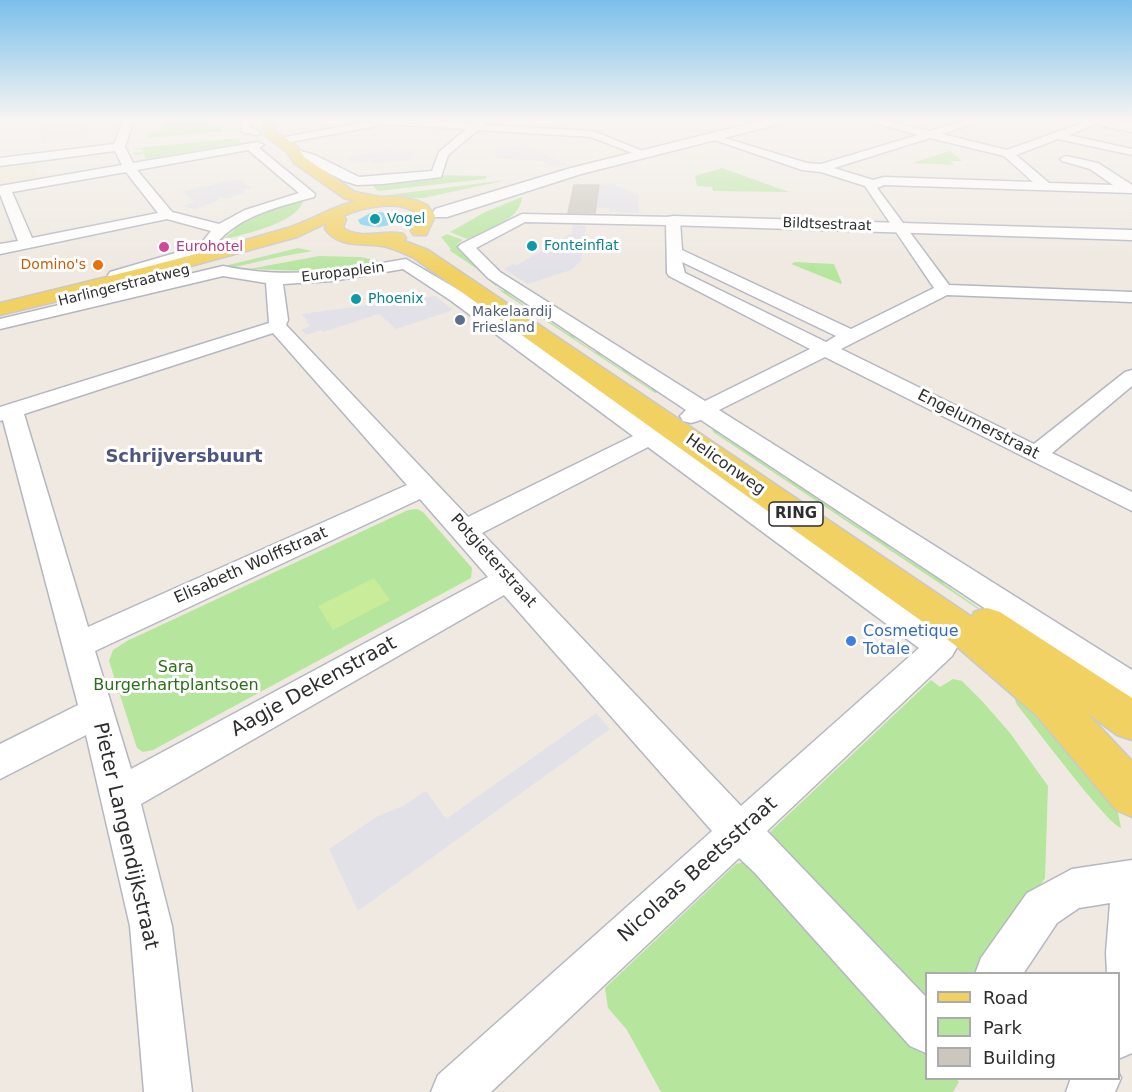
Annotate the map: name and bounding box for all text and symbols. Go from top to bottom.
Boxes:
place label: Vogel [387,211,425,227]
marker: Vogel [368,212,382,226]
street label: Bildtsestraat [782,215,872,235]
place label: Fonteinflat [544,238,619,254]
place label: Eurohotel [176,239,243,255]
marker: Fonteinflat [525,239,539,253]
marker: Eurohotel [157,240,171,254]
place label: Domino's [21,257,86,273]
marker: Domino's [91,258,105,272]
street label: Europaplein [301,260,385,286]
street label: Harlingerstraatweg [57,262,191,310]
place label: Phoenix [368,291,424,307]
marker: Phoenix [349,292,363,306]
place label: Makelaardij Friesland [472,304,552,336]
marker: Makelaardij Friesland [453,313,467,327]
street label: Engelumerstraat [914,386,1042,464]
street label: Heliconweg [682,431,768,499]
district label: Schrijversbuurt [105,446,263,468]
road number: RING [769,502,823,526]
street label: Potgieterstraat [446,510,540,612]
street label: Elisabeth Wolffstraat [171,524,331,608]
place label: Cosmetique Totale [863,622,959,660]
street label: Aagje Dekenstraat [227,632,401,742]
marker: Cosmetique Totale [844,634,858,648]
park label: Sara Burgerhartplantsoen [93,658,259,696]
street label: Pieter Langendijkstraat [87,720,163,952]
street label: Nicolaas Beetsstraat [613,792,783,948]
legend [925,972,1120,1080]
text: Road [983,987,1028,1008]
text: Park [983,1017,1022,1038]
text: Building [983,1047,1056,1068]

